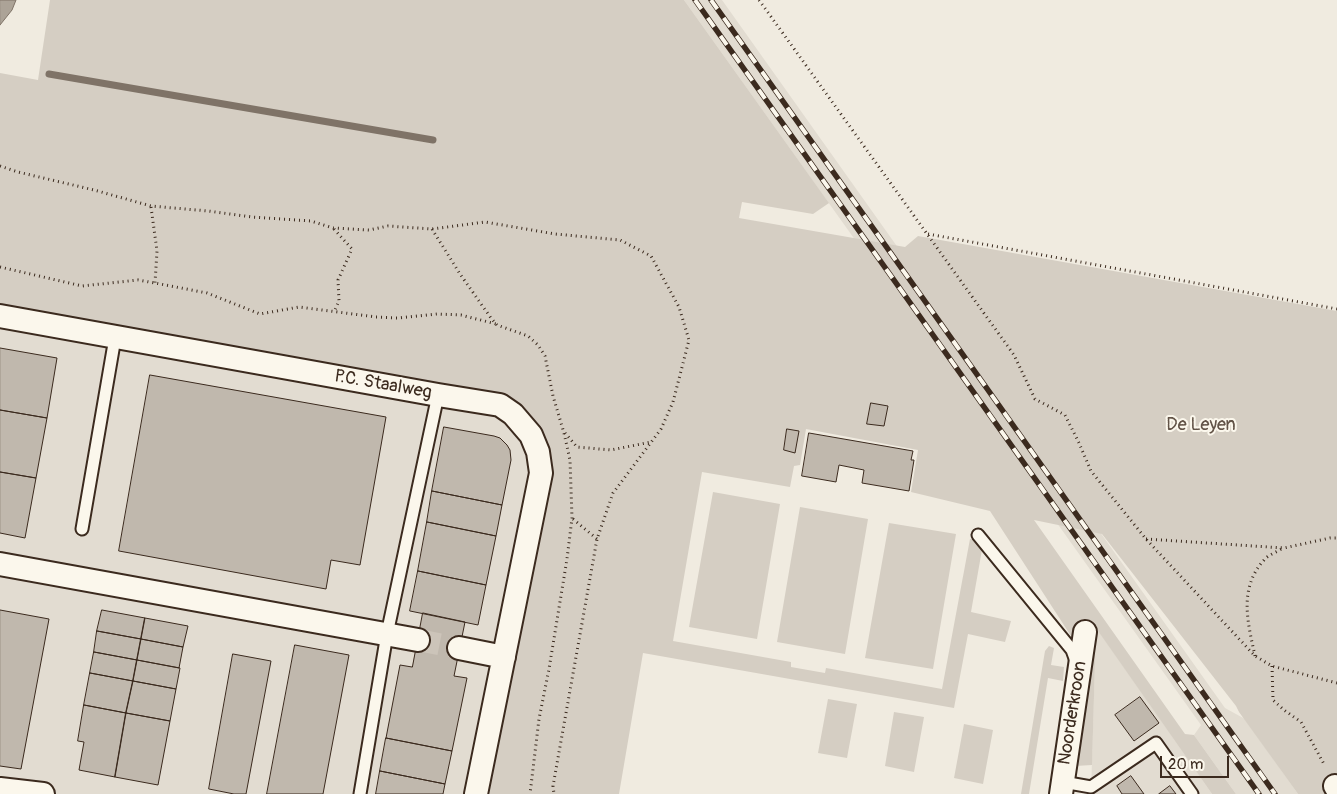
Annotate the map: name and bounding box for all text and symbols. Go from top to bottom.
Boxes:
street label: P.C. Staalweg [333,366,433,404]
park label: De Leyen [1166,414,1236,436]
street label: Noorderkroon [1054,660,1092,766]
scale bar [1162,746,1231,778]
text: 20 m [1168,755,1203,774]

